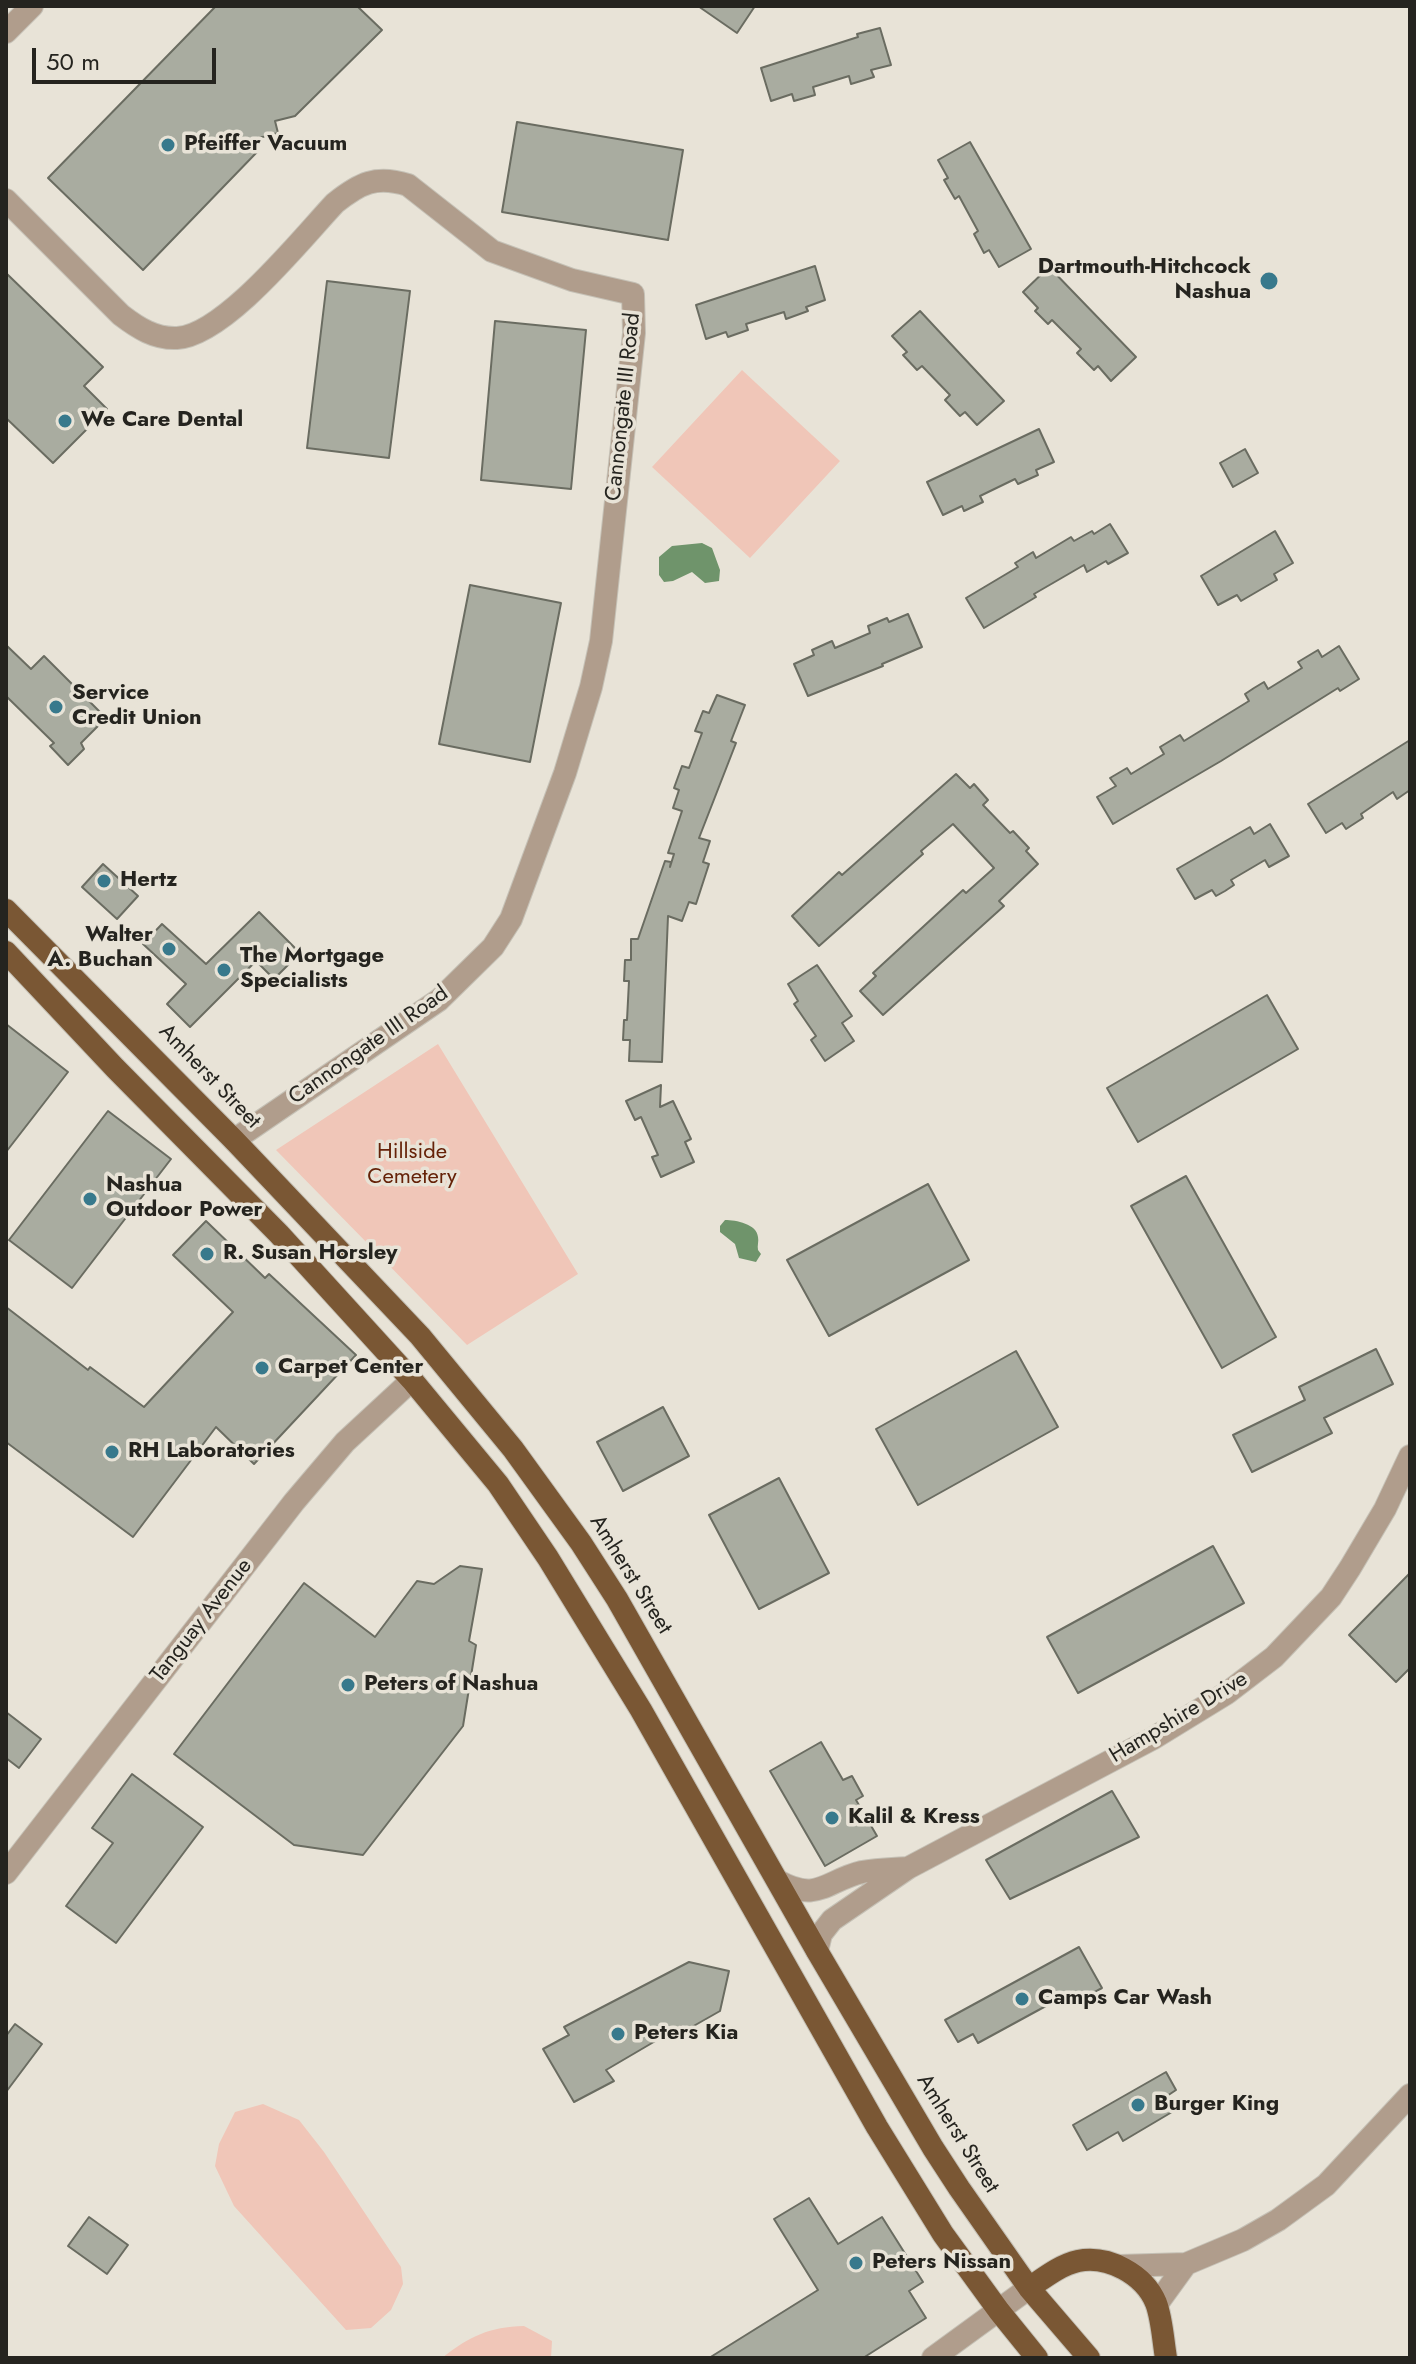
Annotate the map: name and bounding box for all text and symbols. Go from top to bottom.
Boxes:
scale bar [36,32,220,82]
text: 50 m [46,44,100,79]
place label: Pfeiffer Vacuum [184,132,347,158]
marker: Pfeiffer Vacuum [159,136,177,154]
place label: Dartmouth-Hitchcock Nashua [1038,255,1251,306]
marker: Dartmouth-Hitchcock Nashua [1258,270,1280,292]
street label: Cannongate III Road [601,312,647,502]
place label: We Care Dental [81,408,243,434]
marker: We Care Dental [56,412,74,430]
place label: Service Credit Union [72,681,202,732]
marker: Service Credit Union [47,698,65,716]
place label: Hertz [120,868,177,894]
marker: Hertz [95,872,113,890]
place label: Walter A. Buchan [47,923,153,974]
marker: Walter A. Buchan [160,940,178,958]
place label: The Mortgage Specialists [240,944,384,996]
marker: The Mortgage Specialists [215,961,233,979]
street label: Cannongate III Road [284,981,454,1111]
street label: Amherst Street [152,1019,266,1135]
park label: Hillside Cemetery [367,1140,457,1192]
place label: Nashua Outdoor Power [106,1173,263,1224]
marker: Nashua Outdoor Power [81,1190,99,1208]
place label: R. Susan Horsley [223,1241,397,1267]
marker: R. Susan Horsley [198,1245,216,1263]
place label: Carpet Center [278,1355,423,1381]
marker: Carpet Center [253,1359,271,1377]
place label: RH Laboratories [128,1439,295,1465]
marker: RH Laboratories [103,1443,121,1461]
street label: Amherst Street [583,1511,677,1639]
street label: Tanguay Avenue [146,1554,258,1688]
street label: Hampshire Drive [1105,1666,1253,1770]
place label: Peters of Nashua [364,1672,538,1698]
marker: Peters of Nashua [339,1676,357,1694]
place label: Kalil & Kress [848,1805,980,1831]
marker: Kalil & Kress [823,1809,841,1827]
place label: Camps Car Wash [1038,1986,1212,2012]
marker: Camps Car Wash [1013,1990,1031,2008]
place label: Peters Kia [634,2021,738,2047]
marker: Peters Kia [609,2025,627,2043]
street label: Amherst Street [910,2070,1004,2198]
place label: Burger King [1154,2092,1279,2118]
marker: Burger King [1129,2096,1147,2114]
place label: Peters Nissan [872,2250,1011,2276]
marker: Peters Nissan [847,2254,865,2272]

